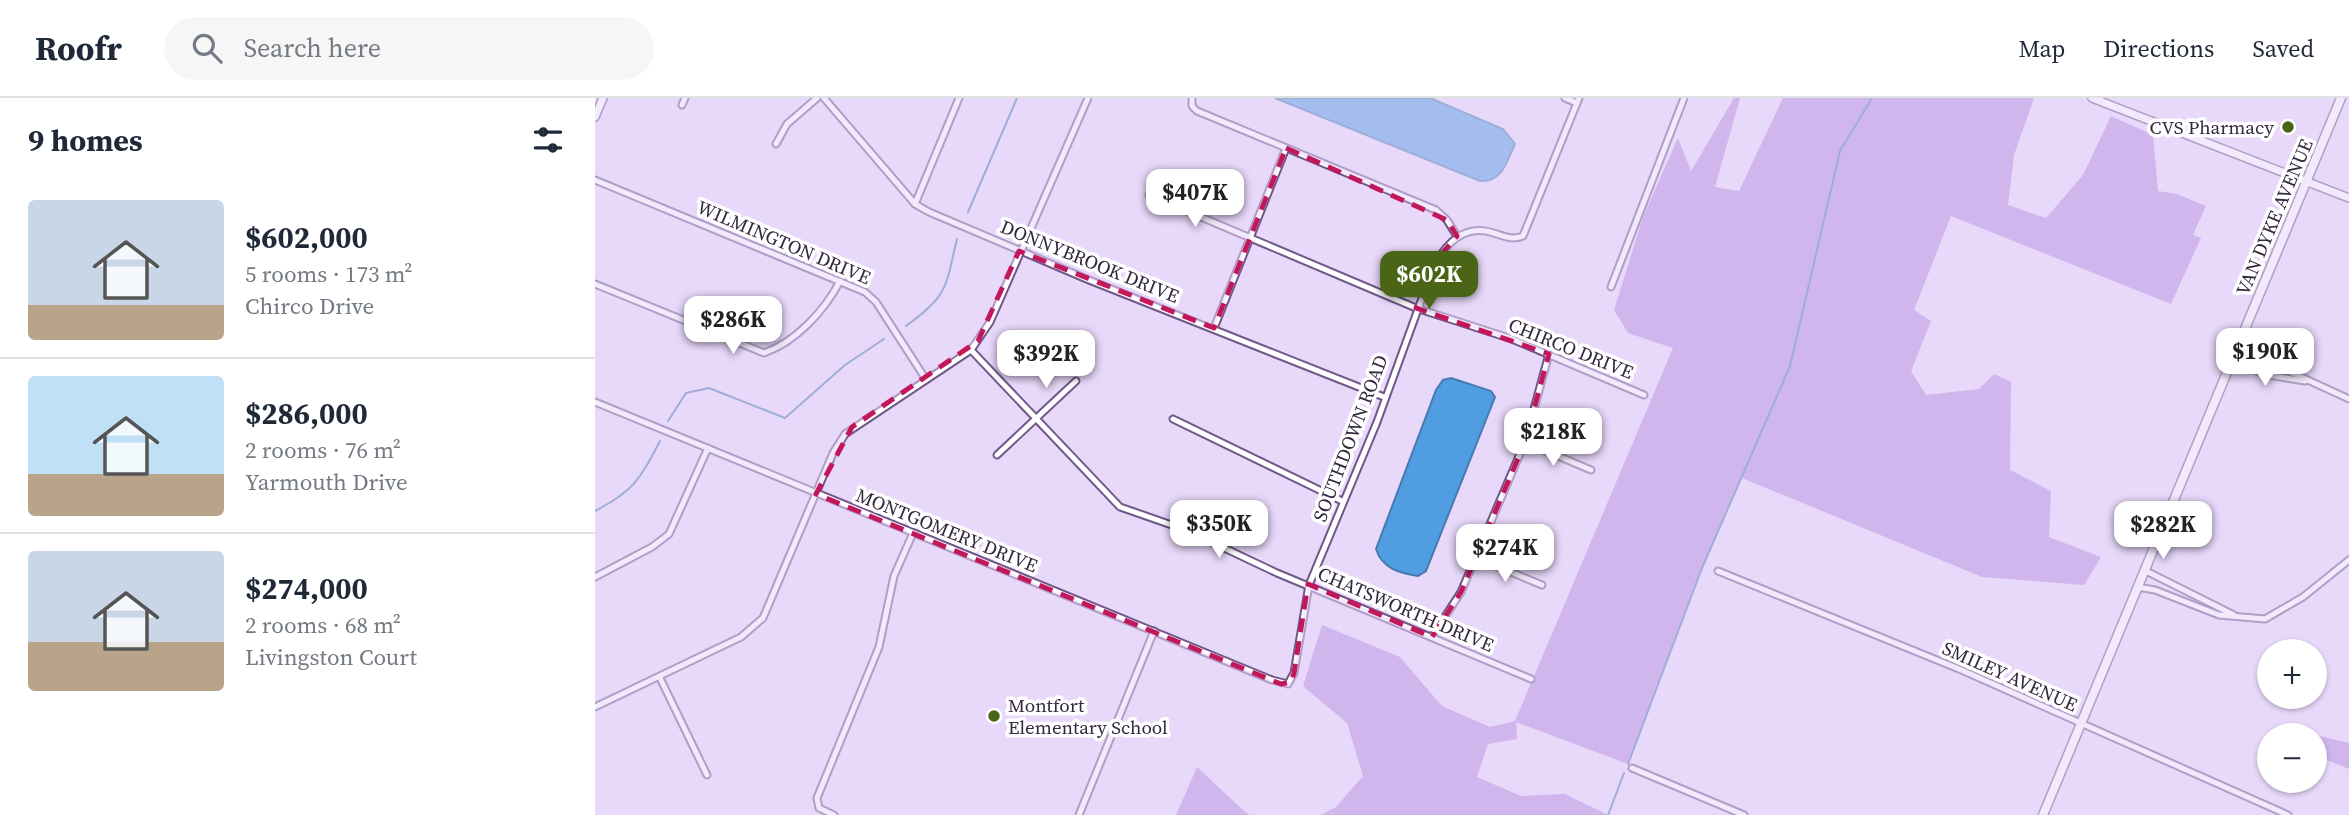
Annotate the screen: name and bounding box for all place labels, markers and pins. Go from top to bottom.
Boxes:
place label: CVS Pharmacy [2150,114,2274,140]
marker: CVS Pharmacy [2280,119,2296,135]
pin: $407K [1146,170,1244,229]
pin: $602K [1380,252,1478,311]
pin: $286K [684,296,782,356]
pin: $190K [2216,328,2314,388]
pin: $392K [997,330,1095,390]
pin: $218K [1504,408,1602,468]
pin: $350K [1170,500,1268,560]
pin: $282K [2114,502,2212,561]
pin: $274K [1456,524,1554,584]
place label: Montfort Elementary School [1008,692,1168,740]
marker: Montfort Elementary School [986,708,1002,724]

